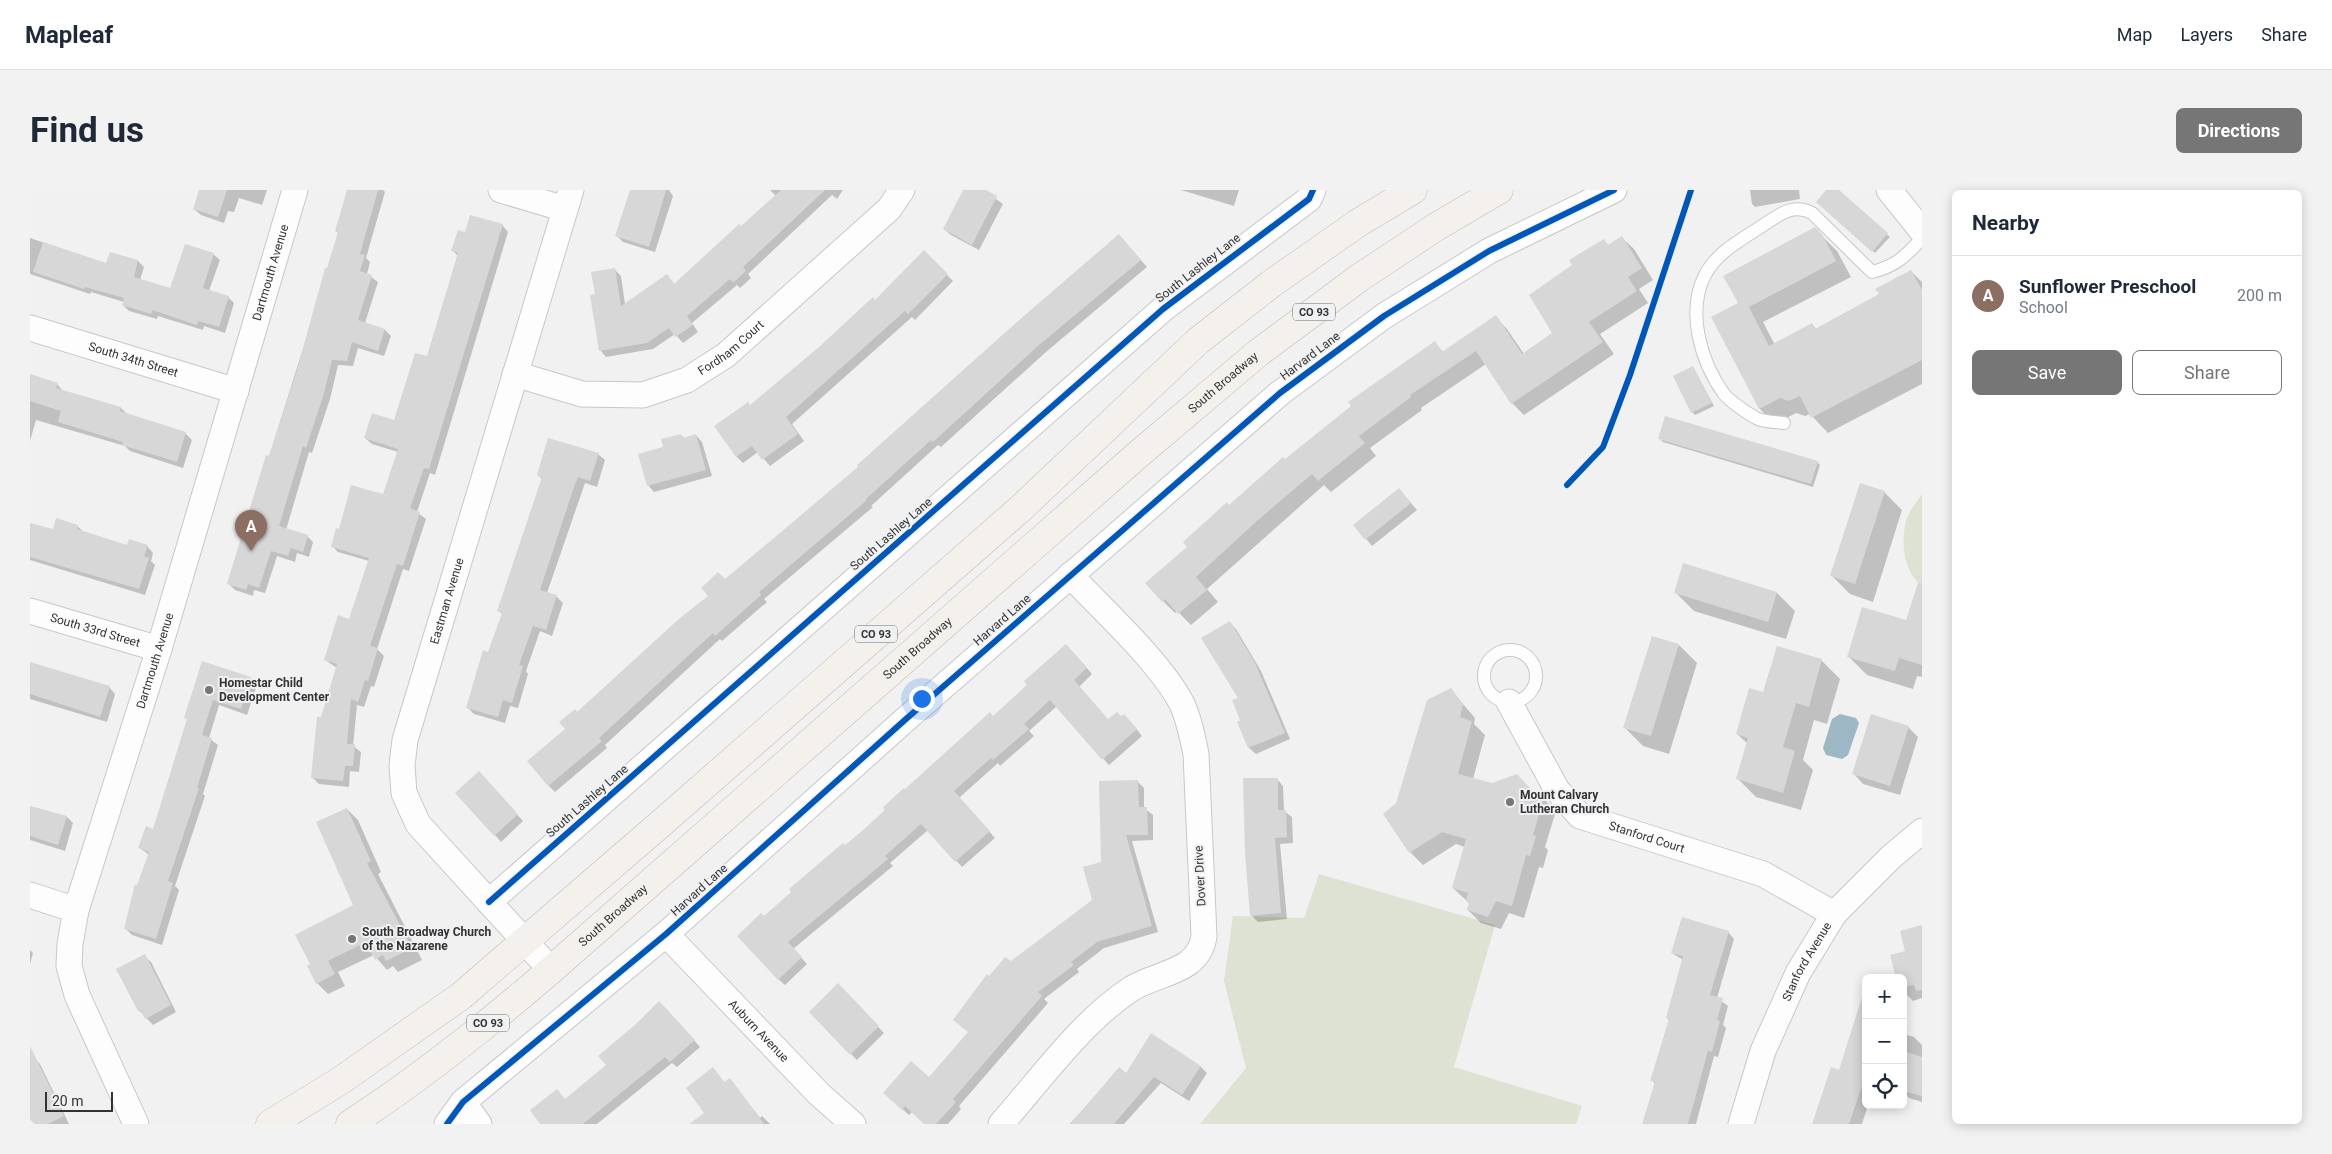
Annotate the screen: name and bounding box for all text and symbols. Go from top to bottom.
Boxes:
text: Mapleaf [25,21,113,49]
text: Map [2117,24,2152,45]
text: Layers [2180,24,2233,45]
text: Share [2261,24,2307,45]
button: Directions [2176,108,2302,153]
text: Find us [30,110,144,151]
text: Nearby [1972,211,2039,235]
street label: Dartmouth Avenue [250,223,291,322]
street label: South Lashley Lane [1153,231,1243,305]
text: Sunflower Preschool [2019,275,2196,298]
text: A [1983,286,1993,305]
text: 200 m [2237,286,2282,305]
text: School [2019,298,2068,317]
road number: CO 93 [1293,304,1335,320]
street label: Fordham Court [695,317,767,378]
street label: Harvard Lane [1277,329,1343,383]
street label: South 34th Street [87,339,180,380]
street label: South Broadway [1185,349,1261,416]
button: Save [1972,350,2122,395]
button: Share [2132,350,2282,395]
street label: South Lashley Lane [847,495,935,573]
pin: A [235,510,267,551]
street label: Eastman Avenue [427,556,467,646]
street label: Harvard Lane [971,591,1033,649]
street label: South 33rd Street [49,610,142,650]
street label: Dartmouth Avenue [133,611,176,710]
street label: South Broadway [880,614,955,682]
road number: CO 93 [855,626,897,642]
place label: Homestar Child Development Center [219,676,330,704]
marker: Homestar Child Development Center [203,684,215,696]
your location [909,686,935,712]
street label: South Lashley Lane [543,762,631,840]
place label: Mount Calvary Lutheran Church [1520,788,1609,816]
marker: Mount Calvary Lutheran Church [1504,796,1516,808]
street label: Stanford Court [1607,819,1686,856]
street label: Dover Drive [1191,845,1209,907]
street label: Harvard Lane [668,861,730,919]
street label: South Broadway [576,881,651,949]
street label: Stanford Avenue [1779,919,1834,1003]
place label: South Broadway Church of the Nazarene [362,925,491,953]
marker: South Broadway Church of the Nazarene [346,933,358,945]
map controls [1862,974,1907,1109]
button: + [1862,974,1907,1019]
street label: Auburn Avenue [726,997,792,1065]
road number: CO 93 [467,1014,509,1031]
button: − [1862,1019,1907,1064]
button: locate [1862,1064,1907,1109]
scale bar [45,1089,112,1112]
text: 20 m [52,1093,84,1109]

